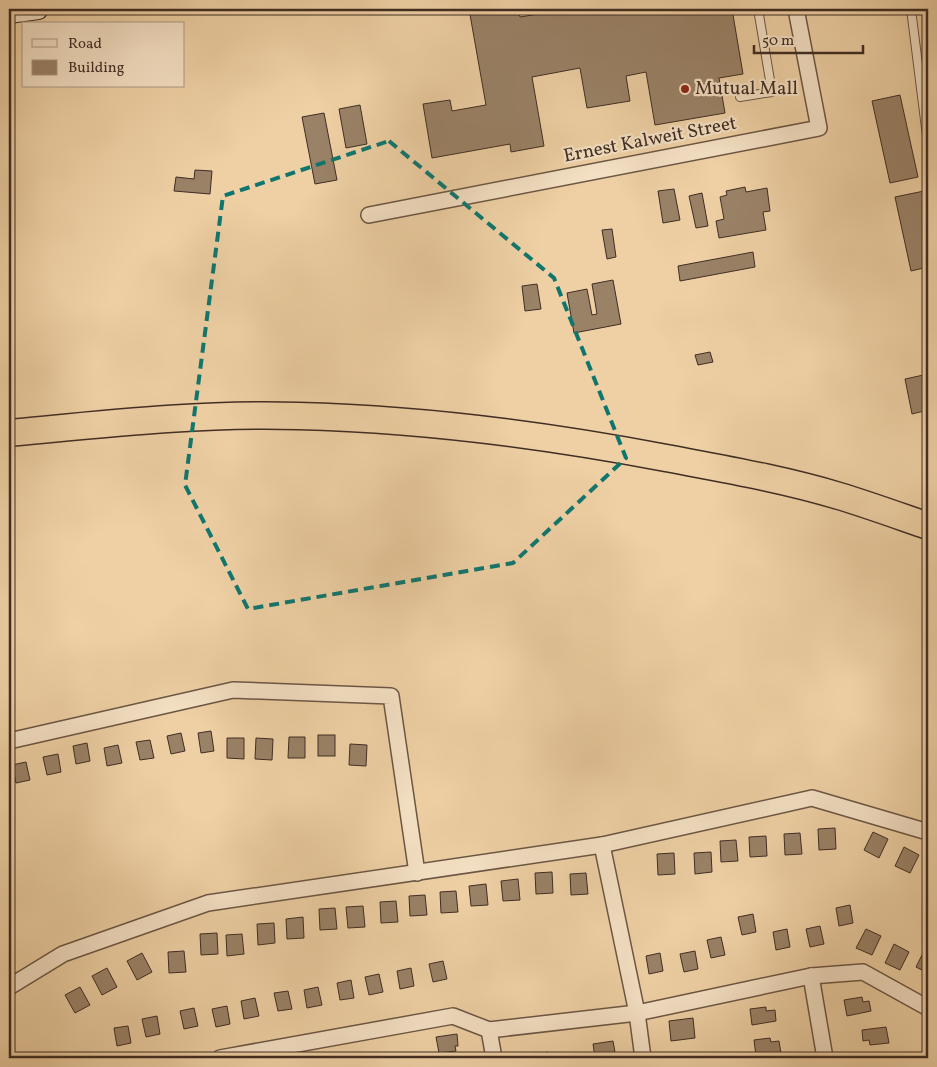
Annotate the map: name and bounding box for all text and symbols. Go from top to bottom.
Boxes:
legend [22,22,185,88]
scale bar [754,22,863,54]
text: 50 m [762,31,794,52]
text: Road [68,34,102,55]
text: Building [68,58,125,79]
place label: Mutual Mall [695,76,798,102]
marker: Mutual Mall [679,83,691,95]
street label: Ernest Kalweit Street [561,110,739,170]

